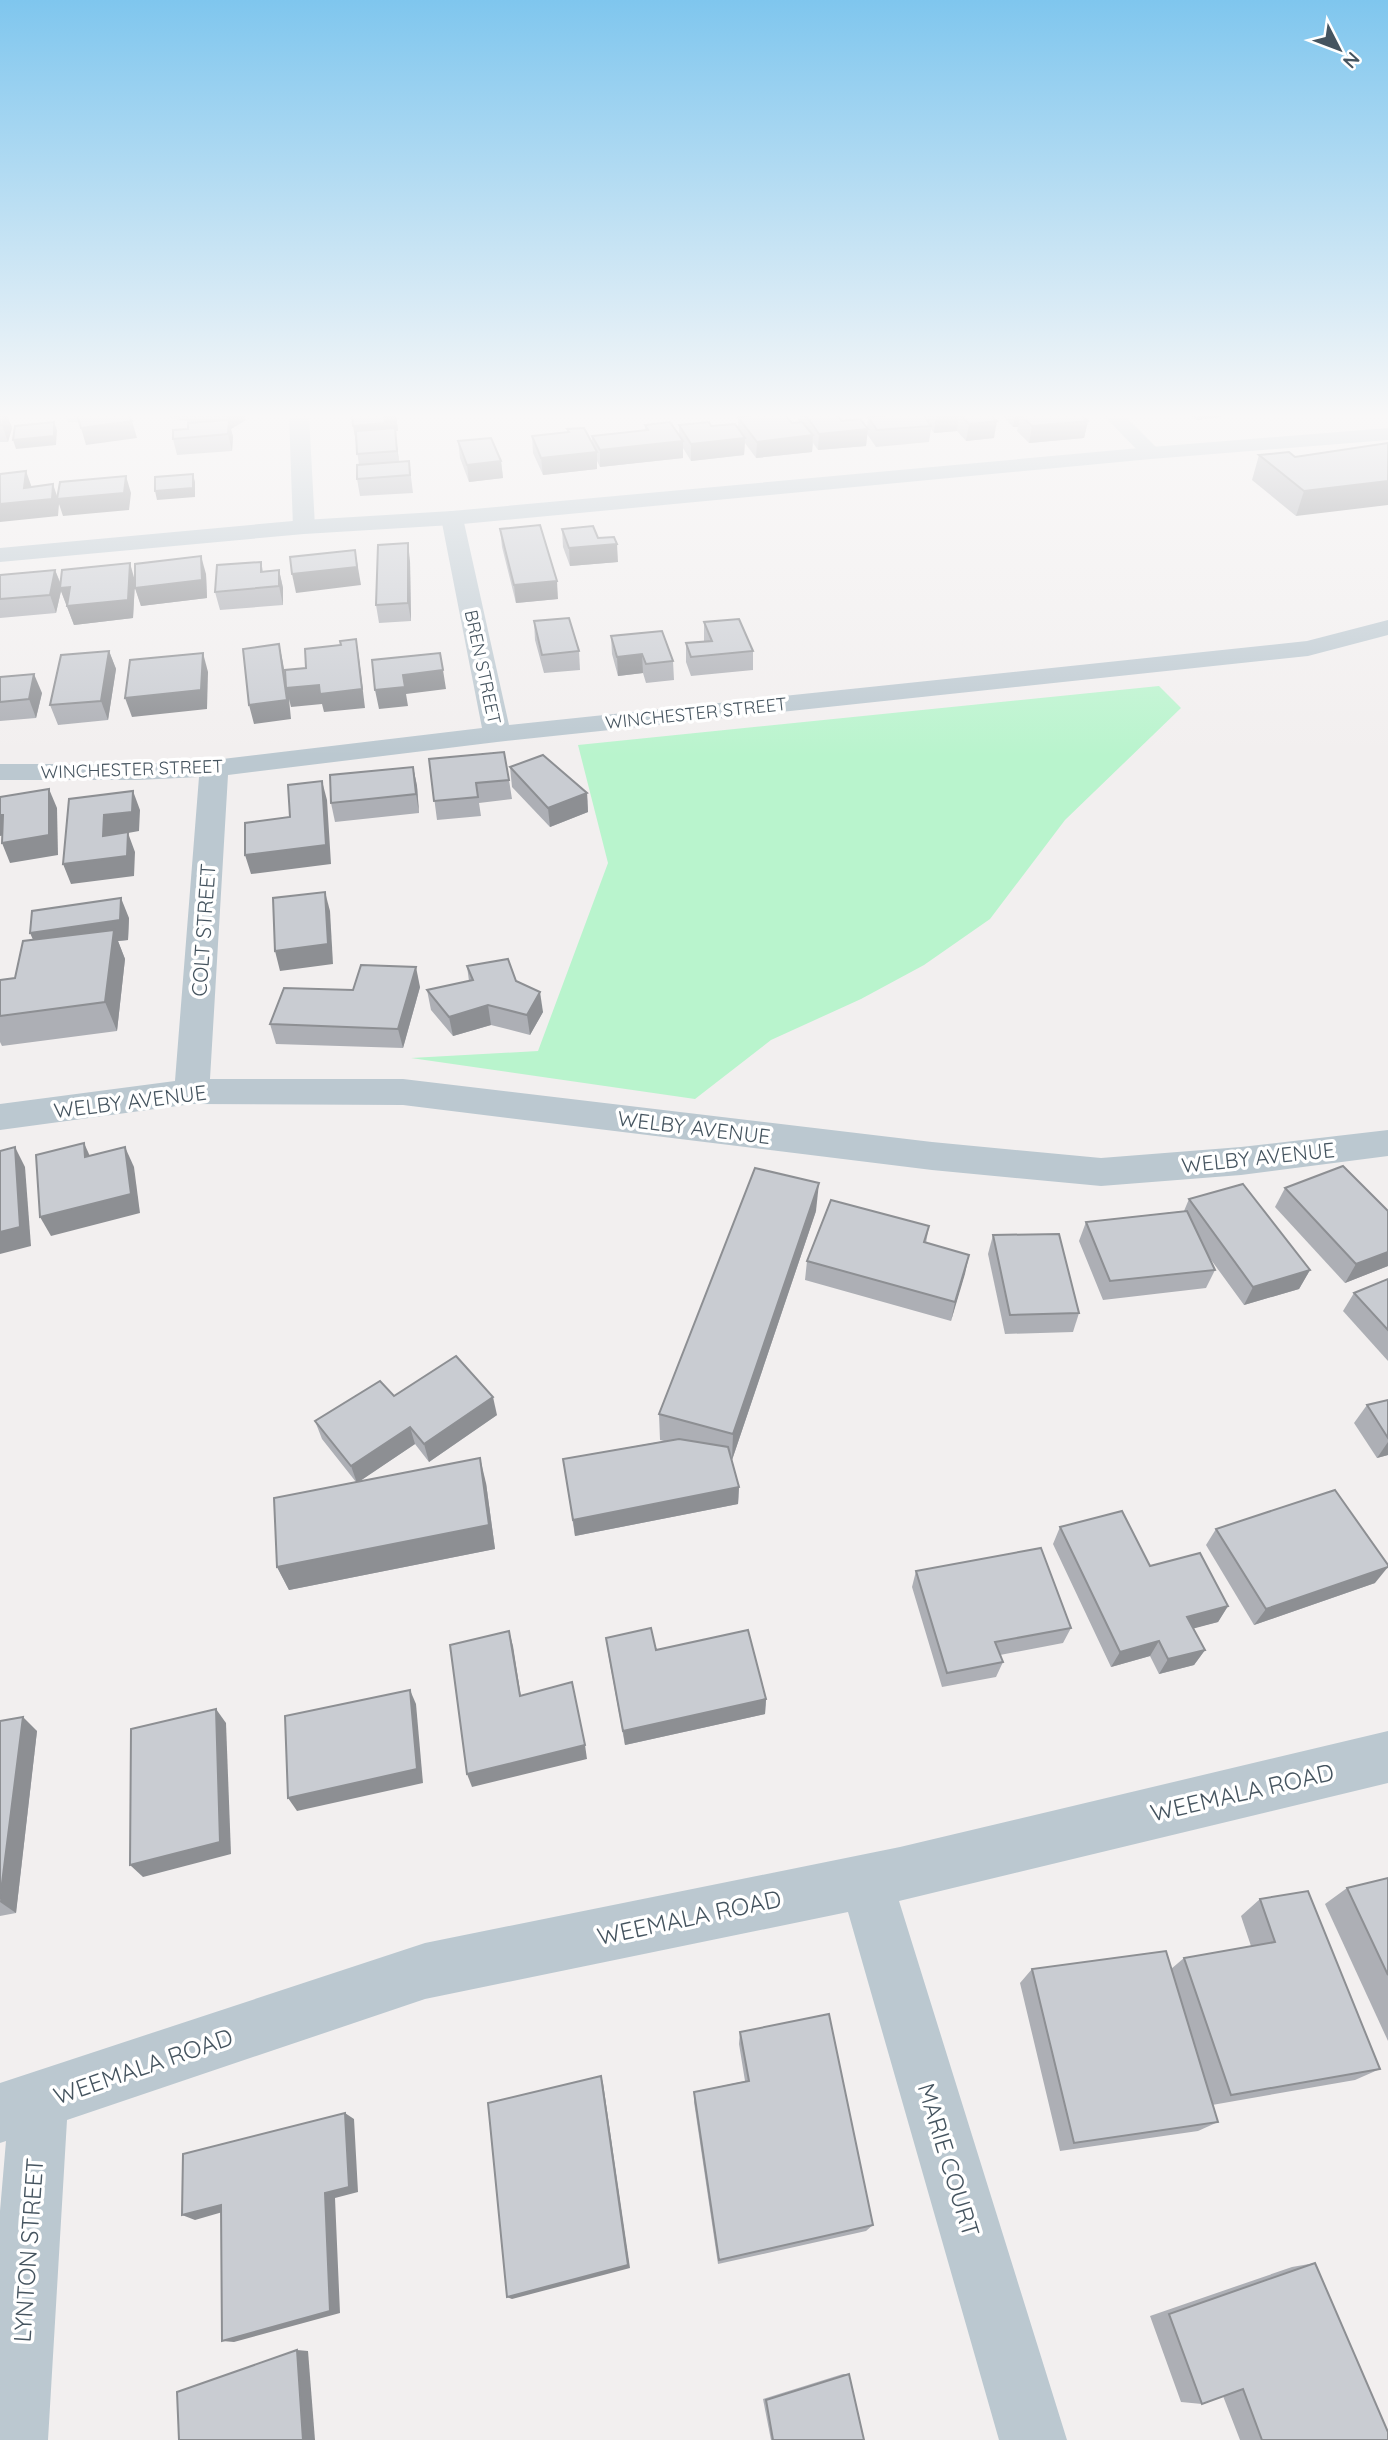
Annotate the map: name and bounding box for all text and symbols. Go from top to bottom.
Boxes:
north arrow [1304,14,1374,84]
text: N [1338,47,1365,74]
street label: BREN STREET [460,608,506,726]
street label: WINCHESTER STREET [604,692,788,734]
street label: WINCHESTER STREET [40,754,224,784]
street label: COLT STREET [185,863,221,997]
street label: WELBY AVENUE [52,1079,208,1123]
street label: WELBY AVENUE [616,1105,772,1149]
street label: WELBY AVENUE [1180,1136,1336,1178]
street label: WEEMALA ROAD [1147,1756,1337,1828]
street label: WEEMALA ROAD [594,1883,784,1951]
street label: WEEMALA ROAD [49,2021,237,2111]
street label: MARIE COURT [911,2080,987,2240]
street label: LYNTON STREET [7,2157,49,2343]

